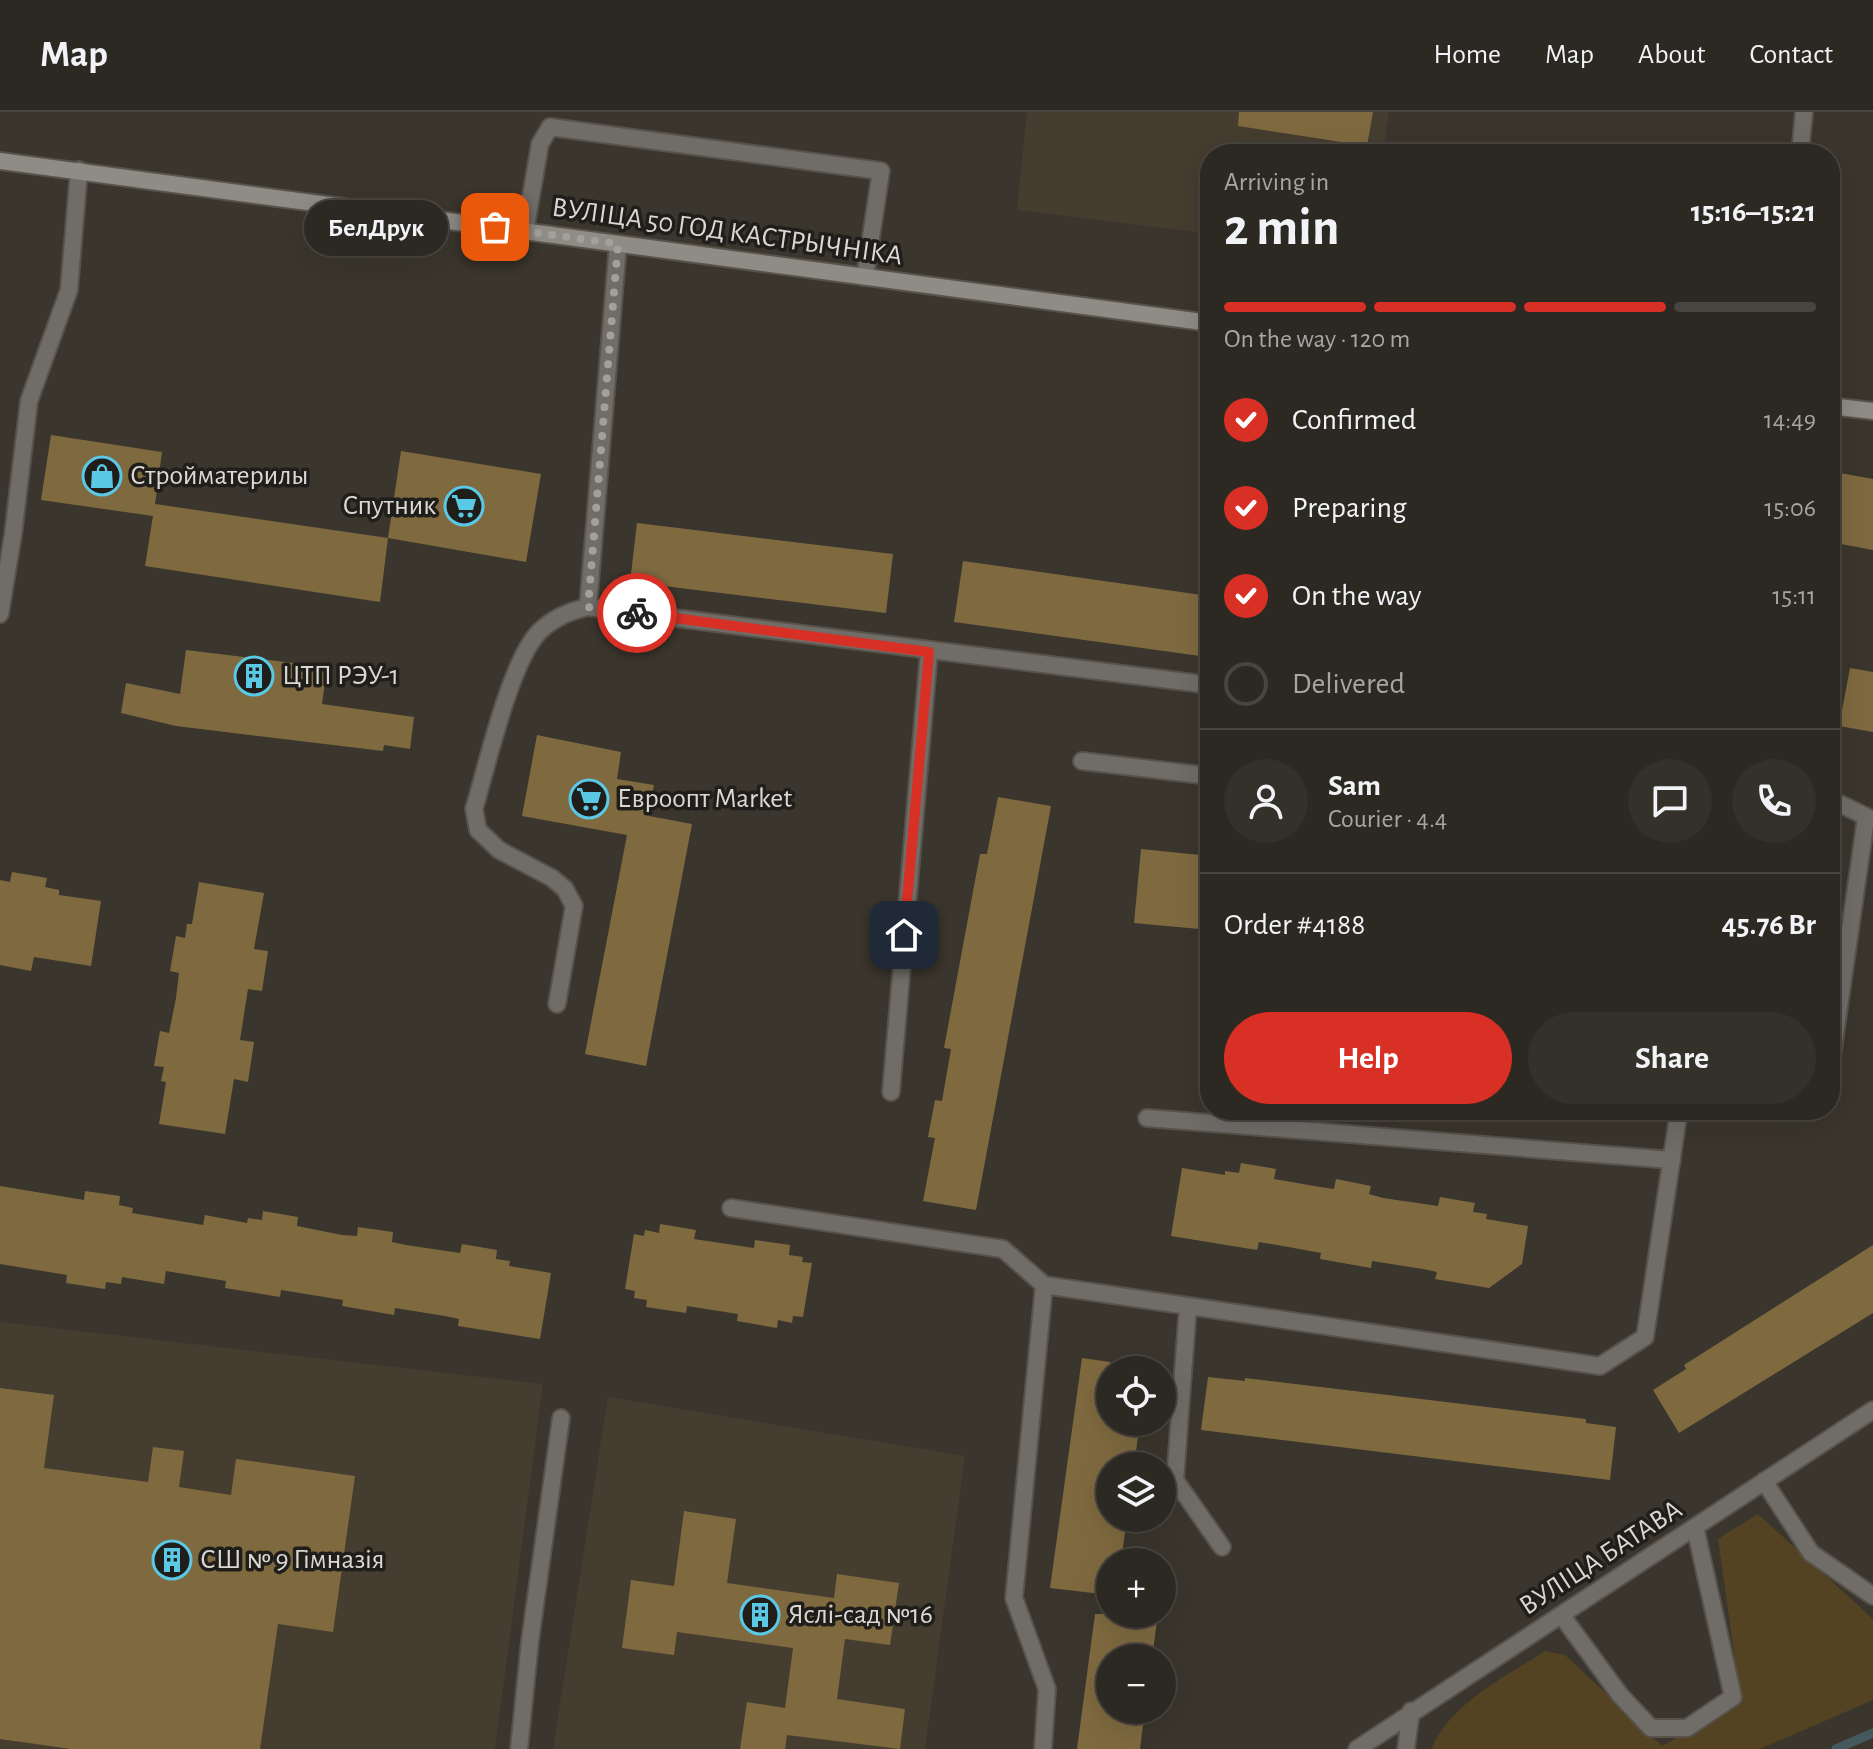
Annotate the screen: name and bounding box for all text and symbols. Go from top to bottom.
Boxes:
text: Map [40,36,108,74]
text: Home [1434,41,1501,69]
text: Map [1545,41,1594,69]
text: About [1638,41,1706,69]
text: Contact [1750,41,1833,69]
text: Arriving in [1224,169,1329,195]
pin [461,193,529,261]
street label: ВУЛІЦА 50 ГОД КАСТРЫЧНІКА [550,194,904,270]
text: 15:16–15:21 [1691,197,1816,227]
callout: БелДрук [303,199,447,255]
text: 2 min [1224,202,1339,254]
icon: bag [473,205,517,249]
text: БелДрук [328,215,424,241]
text: On the way · 120 m [1224,326,1410,352]
icon: check [1224,398,1268,442]
text: Confirmed [1292,405,1416,435]
text: 14:49 [1764,407,1816,433]
shop icon: Стройматерилы [81,455,123,497]
place label: Стройматерилы [130,462,308,490]
supermarket icon: Спутник [443,485,485,527]
icon: check [1224,486,1268,530]
place label: Спутник [342,492,436,520]
text: Preparing [1292,493,1407,523]
text: 15:06 [1764,495,1816,521]
courier [597,573,677,653]
icon: check [1224,574,1268,618]
text: On the way [1292,581,1421,611]
text: 15:11 [1772,583,1816,609]
icon: bike [615,591,659,635]
building icon: ЦТП РЭУ-1 [233,655,275,697]
place label: ЦТП РЭУ-1 [282,662,399,690]
text: Delivered [1292,669,1405,699]
button: person [1224,759,1308,843]
button: chat [1628,759,1712,843]
button: phone [1732,759,1816,843]
text: Sam [1328,771,1381,801]
supermarket icon: Евроопт Market [568,778,610,820]
place label: Евроопт Market [617,785,792,813]
text: Courier · 4.4 [1328,806,1447,832]
pin [870,901,938,969]
text: Order #4188 [1224,910,1365,940]
text: 45.76 Br [1721,910,1816,940]
icon: home [882,913,926,957]
button: Help [1224,1012,1512,1104]
button: Share [1528,1012,1816,1104]
map controls [1096,1356,1176,1724]
button: locate [1096,1356,1176,1436]
button: layers [1096,1452,1176,1532]
street label: ВУЛІЦА БАТАВА [1515,1495,1687,1621]
building icon: СШ № 9 Гімназія [151,1539,193,1581]
place label: СШ № 9 Гімназія [200,1546,385,1574]
button: + [1096,1548,1176,1628]
building icon: Яслі-сад №16 [739,1594,781,1636]
place label: Яслі-сад №16 [788,1601,933,1629]
button: − [1096,1644,1176,1724]

